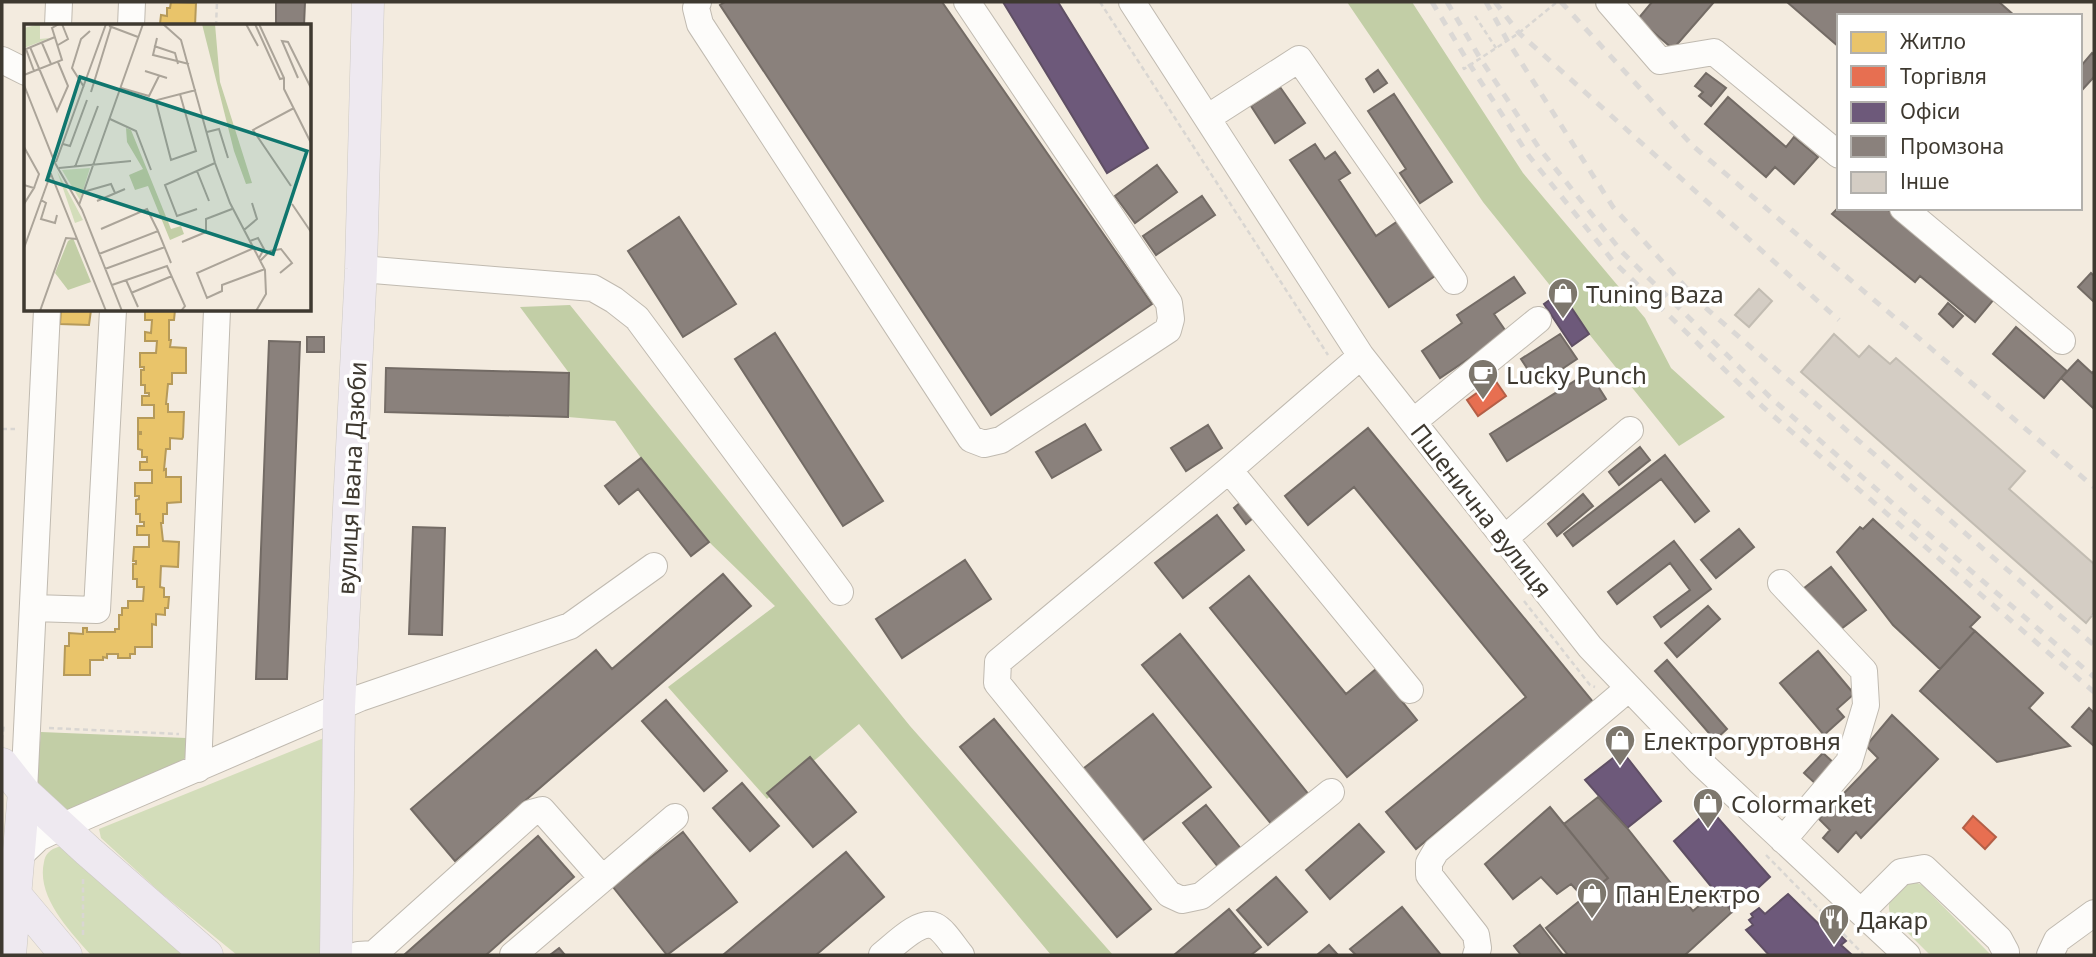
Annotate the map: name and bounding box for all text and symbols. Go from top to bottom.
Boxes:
legend [1837,14,2082,210]
inset map [24,24,312,312]
text: Житло [1900,27,1966,55]
text: Торгівля [1900,62,1987,90]
text: Офіси [1900,97,1960,125]
text: Промзона [1900,132,2004,160]
text: Інше [1900,167,1949,195]
shop icon: Tuning Baza [1546,276,1580,320]
place label: Tuning Baza [1586,277,1724,310]
cafe icon: Lucky Punch [1466,357,1500,401]
place label: Lucky Punch [1506,358,1647,391]
street label: вулиця Івана Дзюби [328,360,374,596]
street label: Пшенична вулиця [1404,416,1560,604]
shop icon: Електрогуртовня [1603,723,1637,767]
place label: Електрогуртовня [1643,724,1841,757]
shop icon: Colormarket [1691,786,1725,830]
place label: Colormarket [1731,787,1872,820]
shop icon: Пан Електро [1575,876,1609,920]
place label: Пан Електро [1615,877,1760,910]
restaurant icon: Дакар [1817,902,1851,946]
place label: Дакар [1857,903,1928,936]

